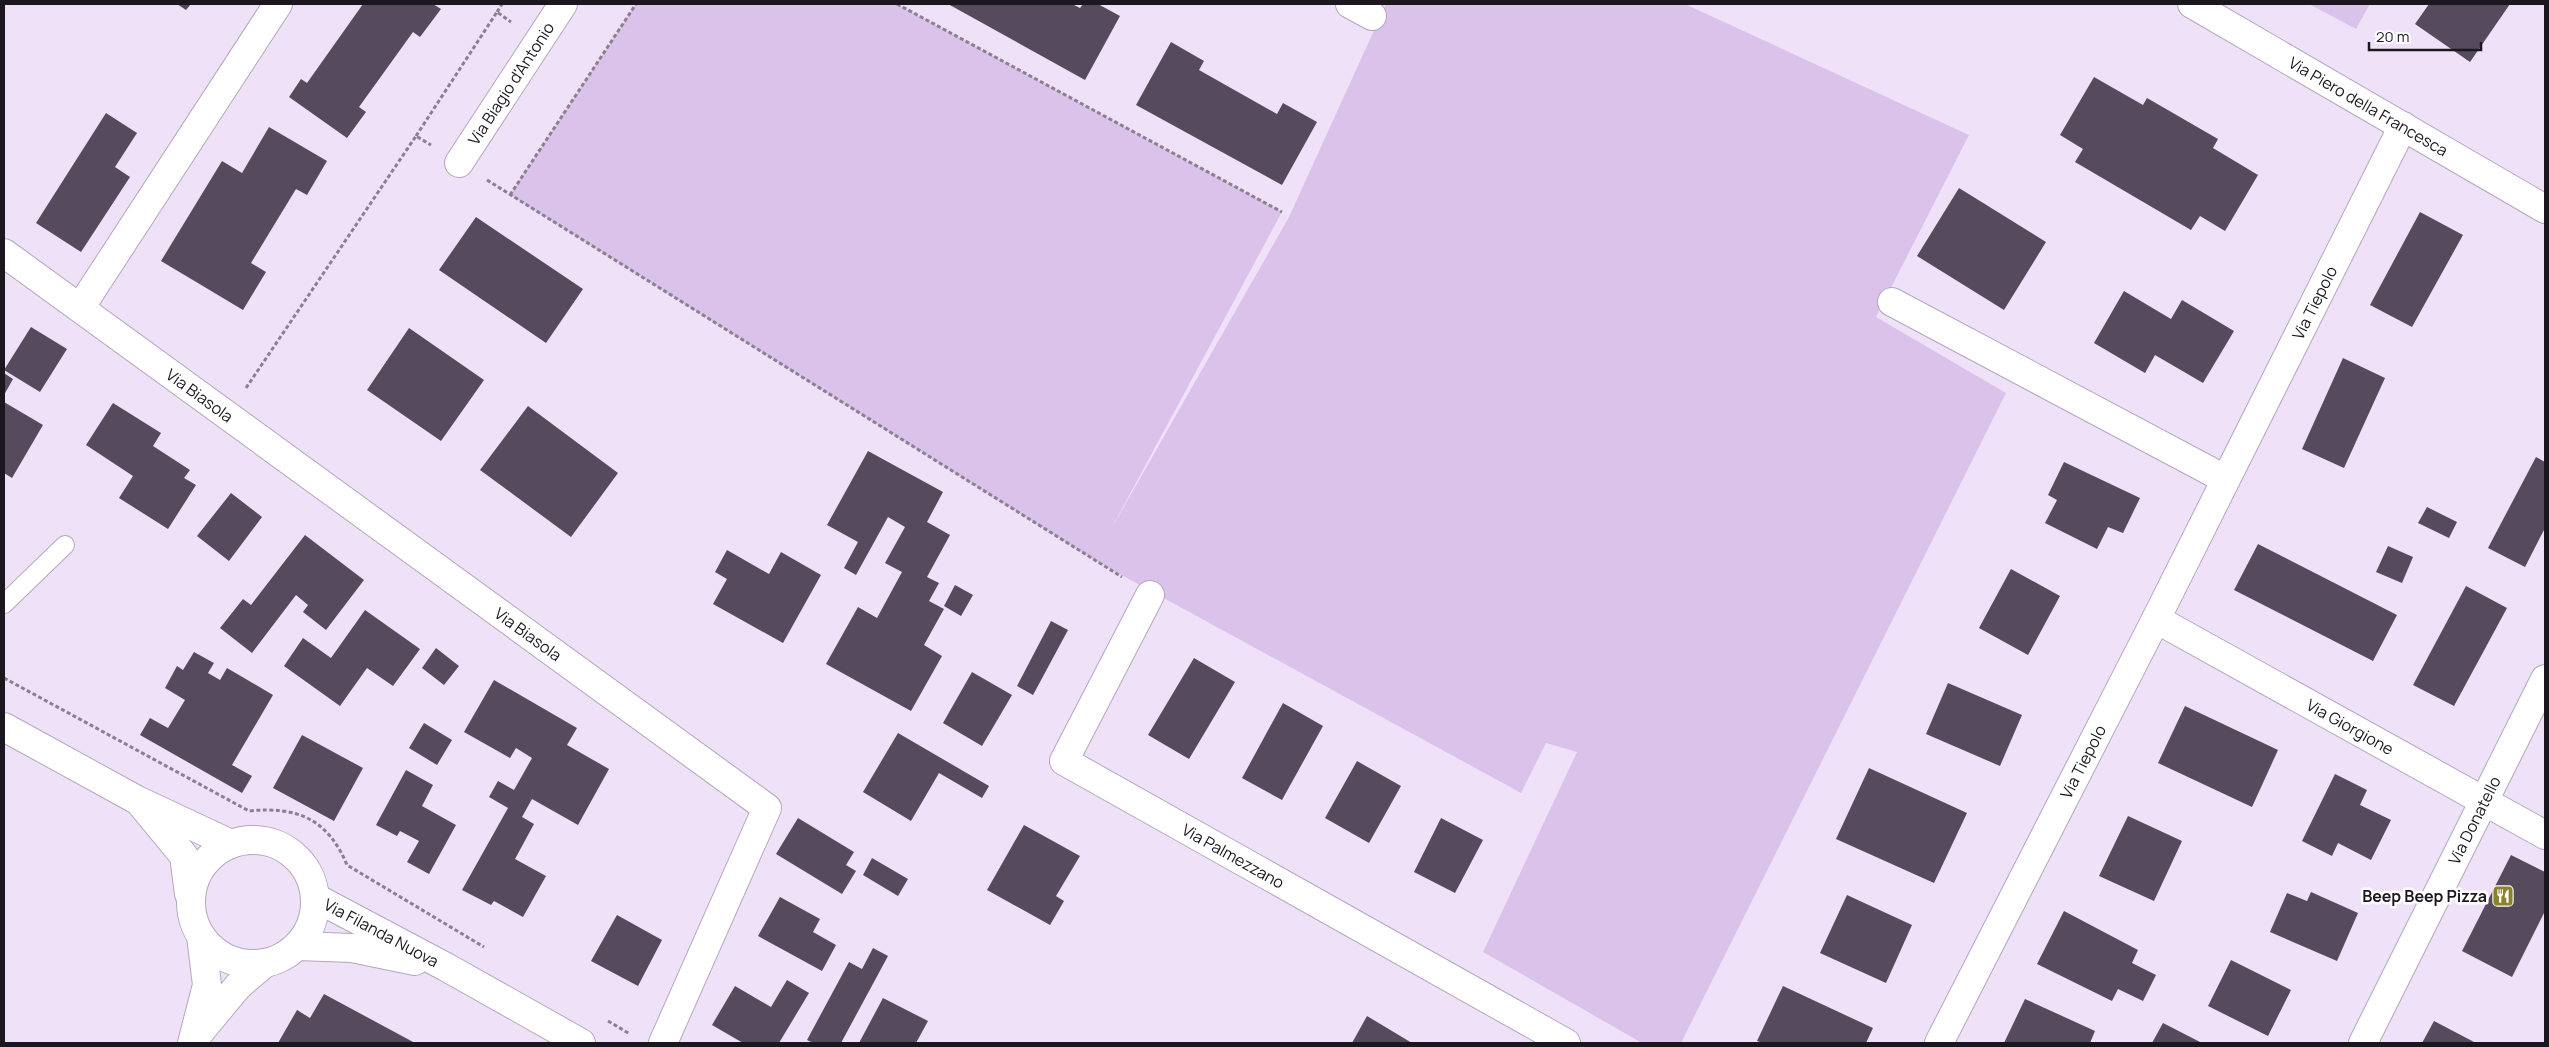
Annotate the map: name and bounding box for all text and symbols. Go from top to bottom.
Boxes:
street label: Via Biagio d'Antonio [463,18,559,149]
scale bar [2369,20,2482,52]
text: 20 m [2376,26,2409,47]
street label: Via Piero della Francesca [2285,52,2452,161]
street label: Via Tiepolo [2287,262,2342,343]
street label: Via Biasola [162,363,238,427]
street label: Via Biasola [490,602,566,666]
street label: Via Giorgione [2302,694,2398,760]
street label: Via Tiepolo [2055,721,2111,802]
street label: Via Donatello [2443,772,2506,868]
street label: Via Palmezzano [1178,818,1288,894]
restaurant icon: Beep Beep Pizza [2491,884,2515,908]
place label: Beep Beep Pizza [2362,885,2487,907]
street label: Via Filanda Nuova [320,893,443,972]

